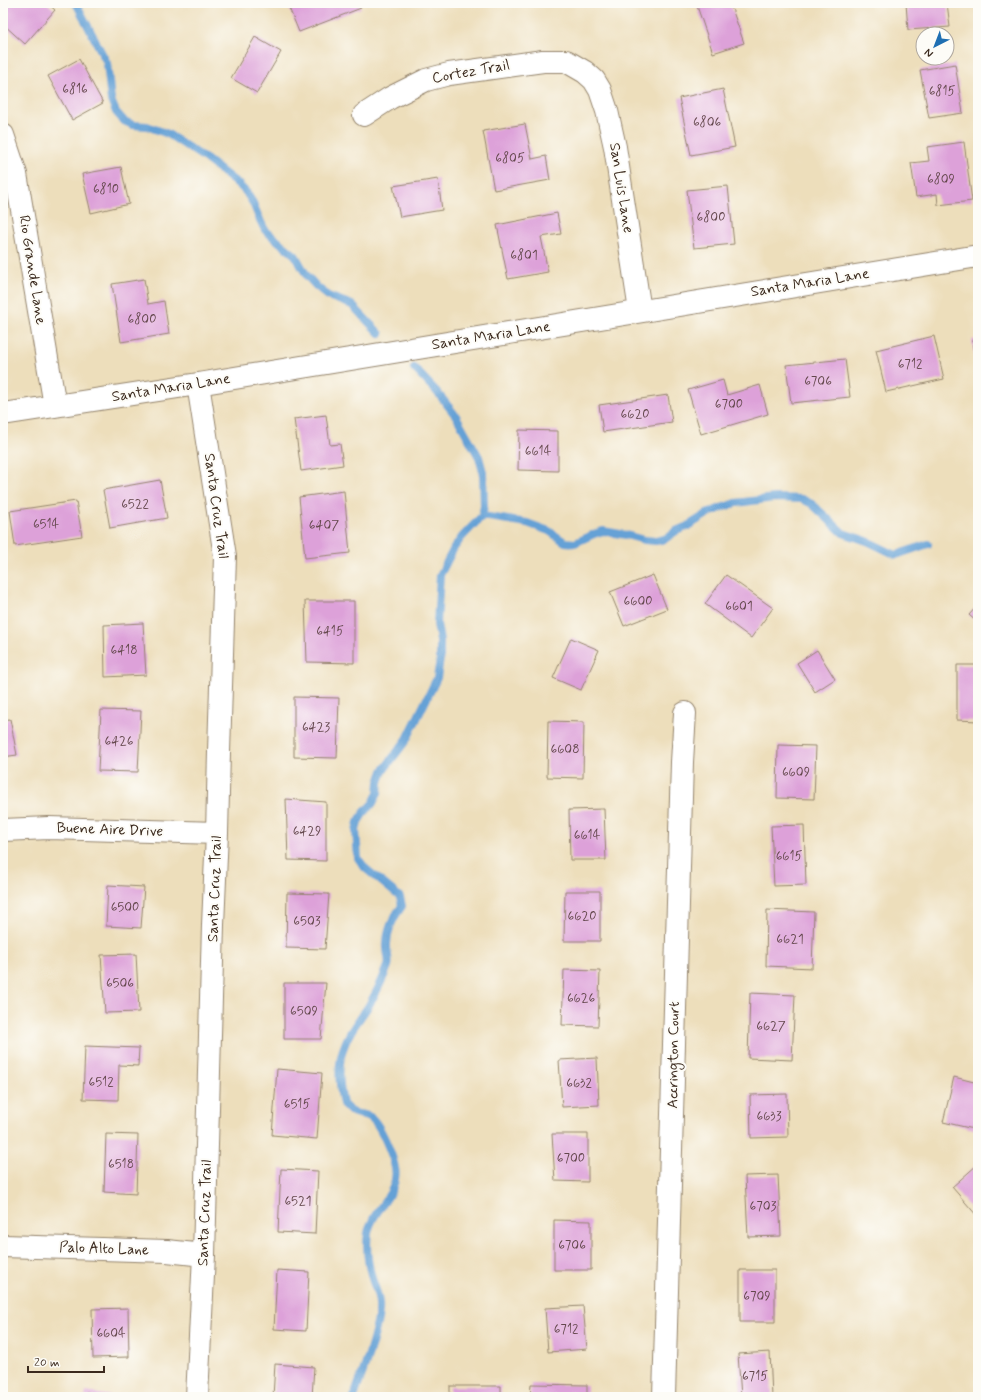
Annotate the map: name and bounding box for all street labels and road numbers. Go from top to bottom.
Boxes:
street label: Cortez Trail [430,55,512,89]
street label: San Luis Lane [604,141,638,235]
street label: Rio Grande Lane [13,214,51,326]
street label: Santa Maria Lane [749,264,871,302]
street label: Santa Maria Lane [430,317,552,355]
street label: Santa Maria Lane [110,369,232,407]
street label: Santa Cruz Trail [199,452,233,560]
street label: Buene Aire Drive [56,818,164,842]
street label: Santa Cruz Trail [203,836,227,942]
street label: Accrington Court [663,1001,686,1109]
street label: Santa Cruz Trail [193,1160,217,1266]
street label: Palo Alto Lane [59,1237,149,1261]

